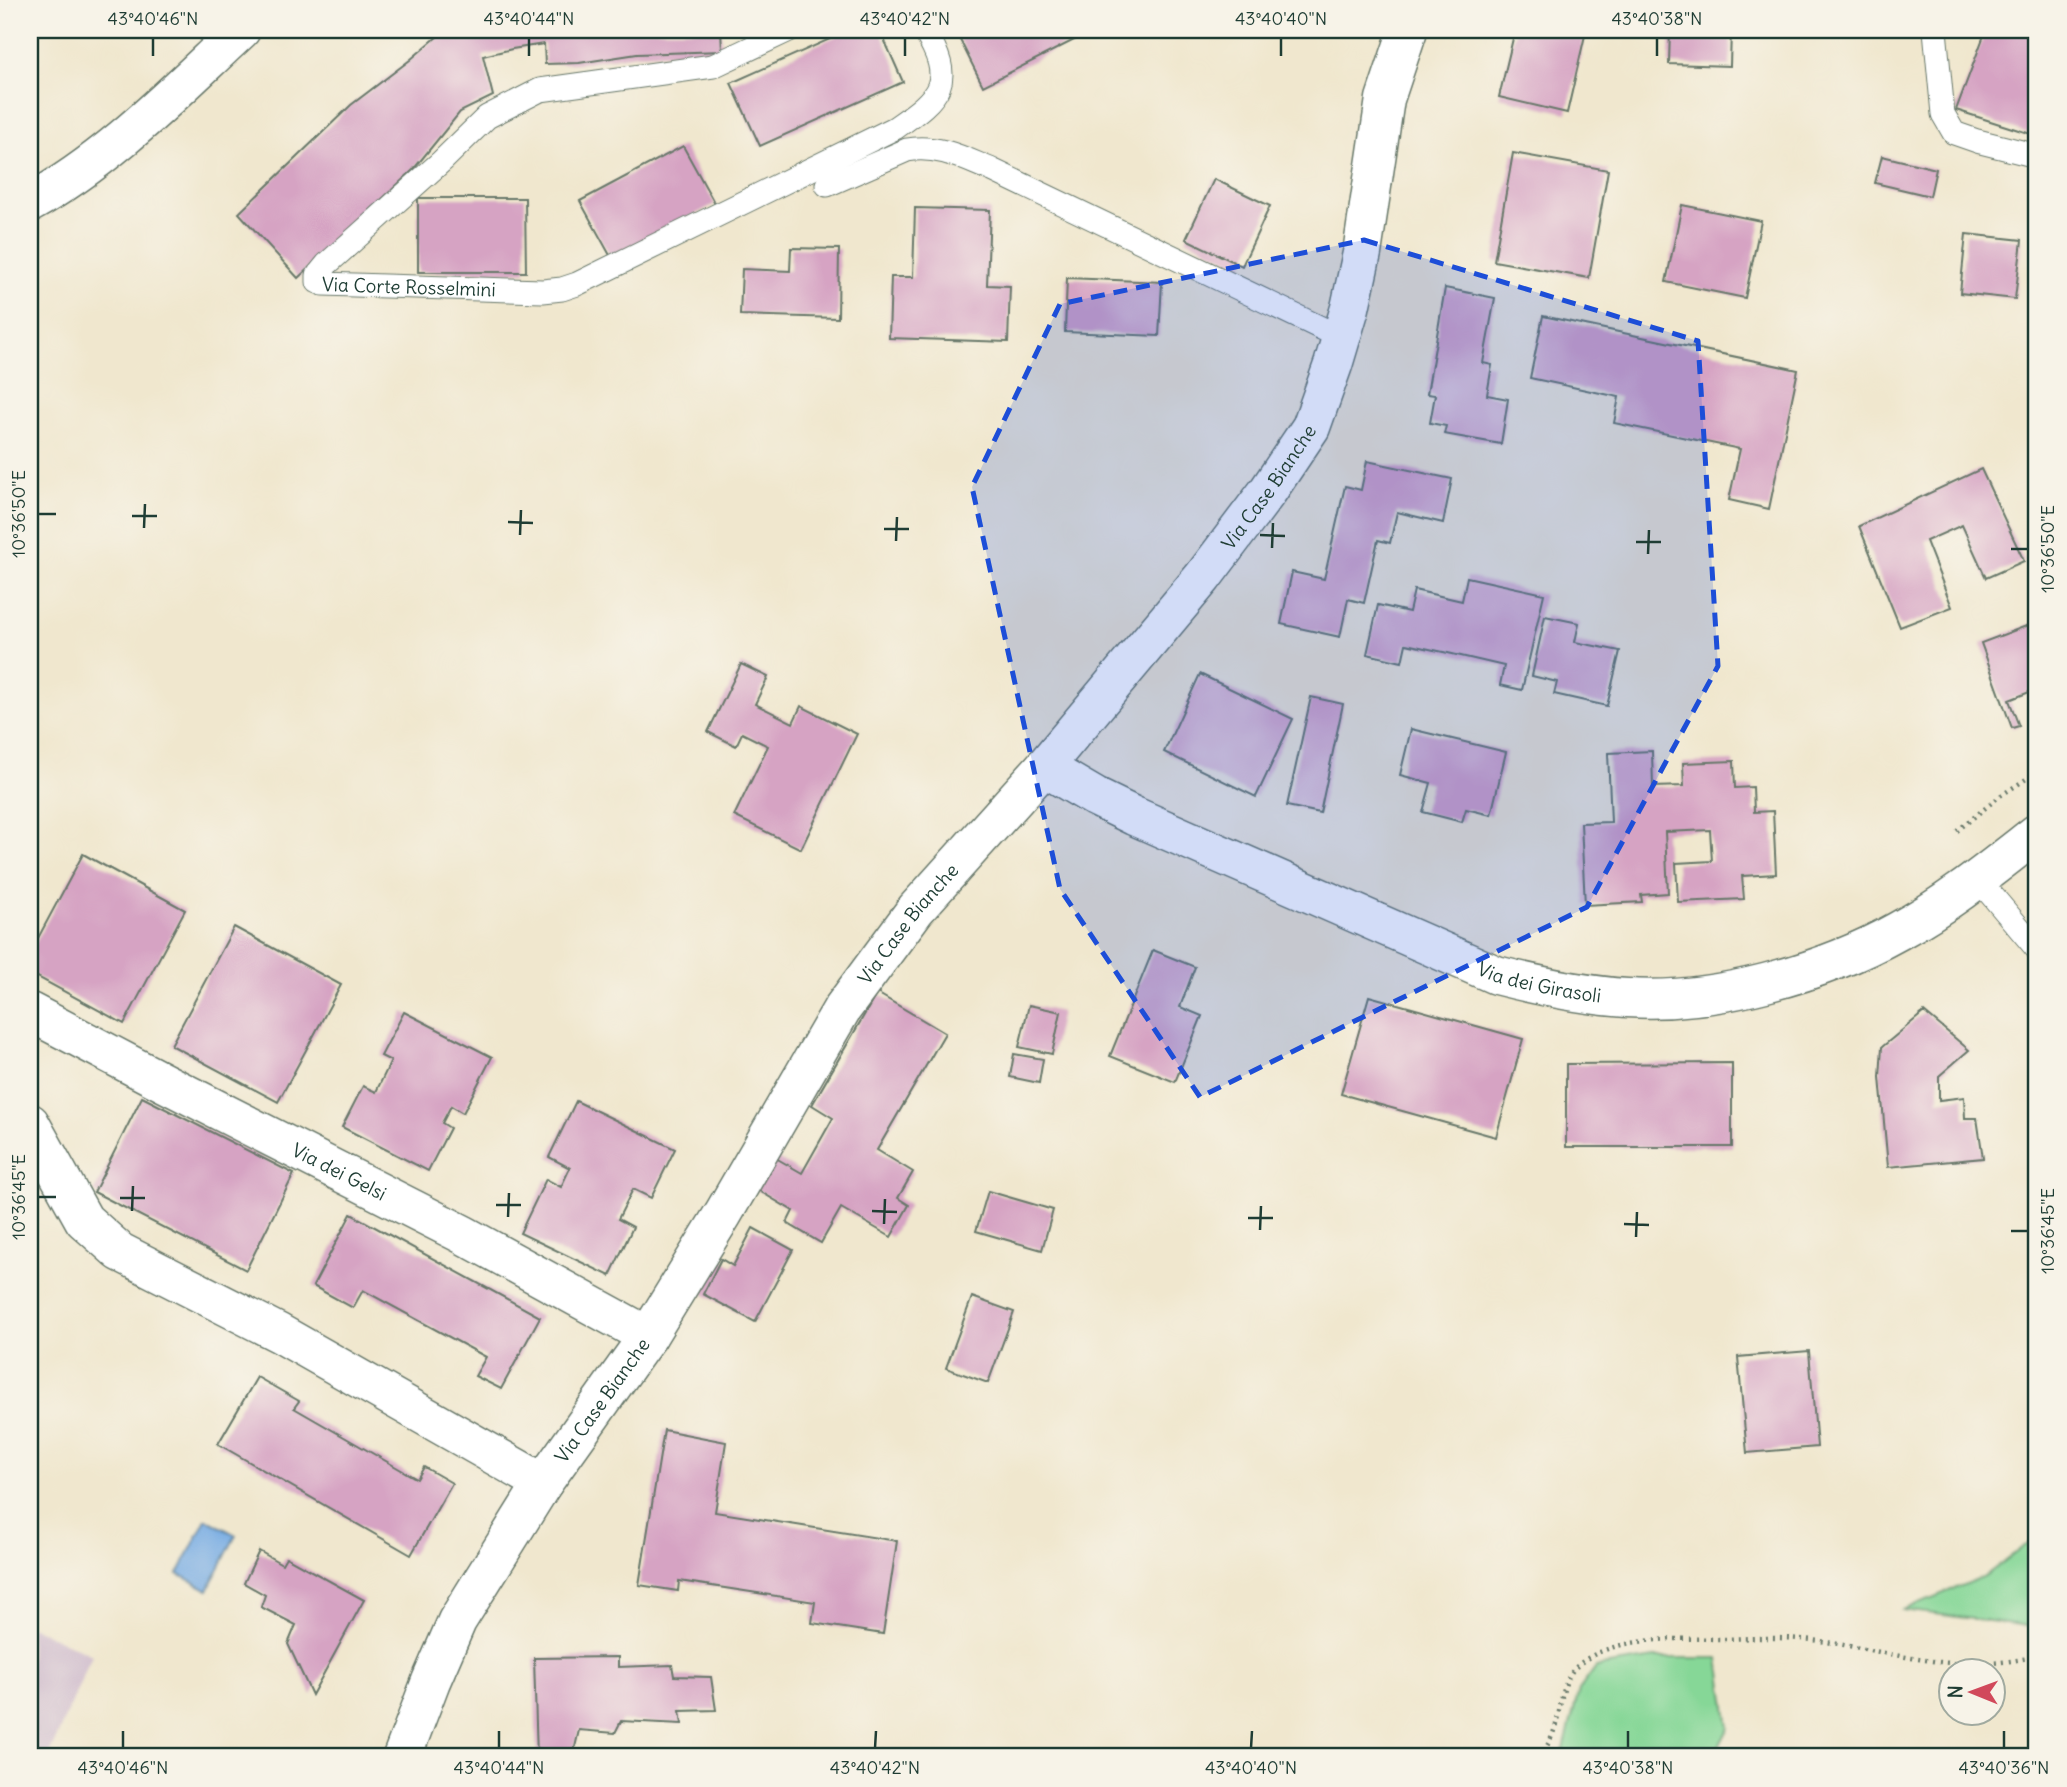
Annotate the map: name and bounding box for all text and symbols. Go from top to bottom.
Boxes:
text: 43°40'46"N [108,7,198,30]
text: 43°40'44"N [484,7,574,30]
text: 43°40'42"N [860,7,950,30]
text: 43°40'40"N [1235,7,1327,30]
text: 43°40'38"N [1611,7,1703,30]
street label: Via Corte Rosselmini [321,272,496,301]
street label: Via Case Bianche [1216,420,1321,554]
text: 10°36'50"E [7,470,30,558]
text: 10°36'50"E [2036,505,2059,593]
street label: Via Case Bianche [853,858,963,989]
street label: Via dei Girasoli [1474,956,1602,1007]
street label: Via dei Gelsi [288,1138,391,1206]
text: 10°36'45"E [7,1154,30,1240]
text: 10°36'45"E [2036,1188,2059,1274]
street label: Via Case Bianche [549,1333,655,1467]
north arrow [1938,1658,2008,1728]
text: N [1943,1685,1967,1698]
text: 43°40'46"N [78,1756,168,1779]
text: 43°40'44"N [454,1756,544,1779]
text: 43°40'42"N [830,1756,920,1779]
text: 43°40'40"N [1205,1756,1297,1779]
text: 43°40'38"N [1582,1756,1674,1779]
text: 43°40'36"N [1958,1756,2050,1779]

